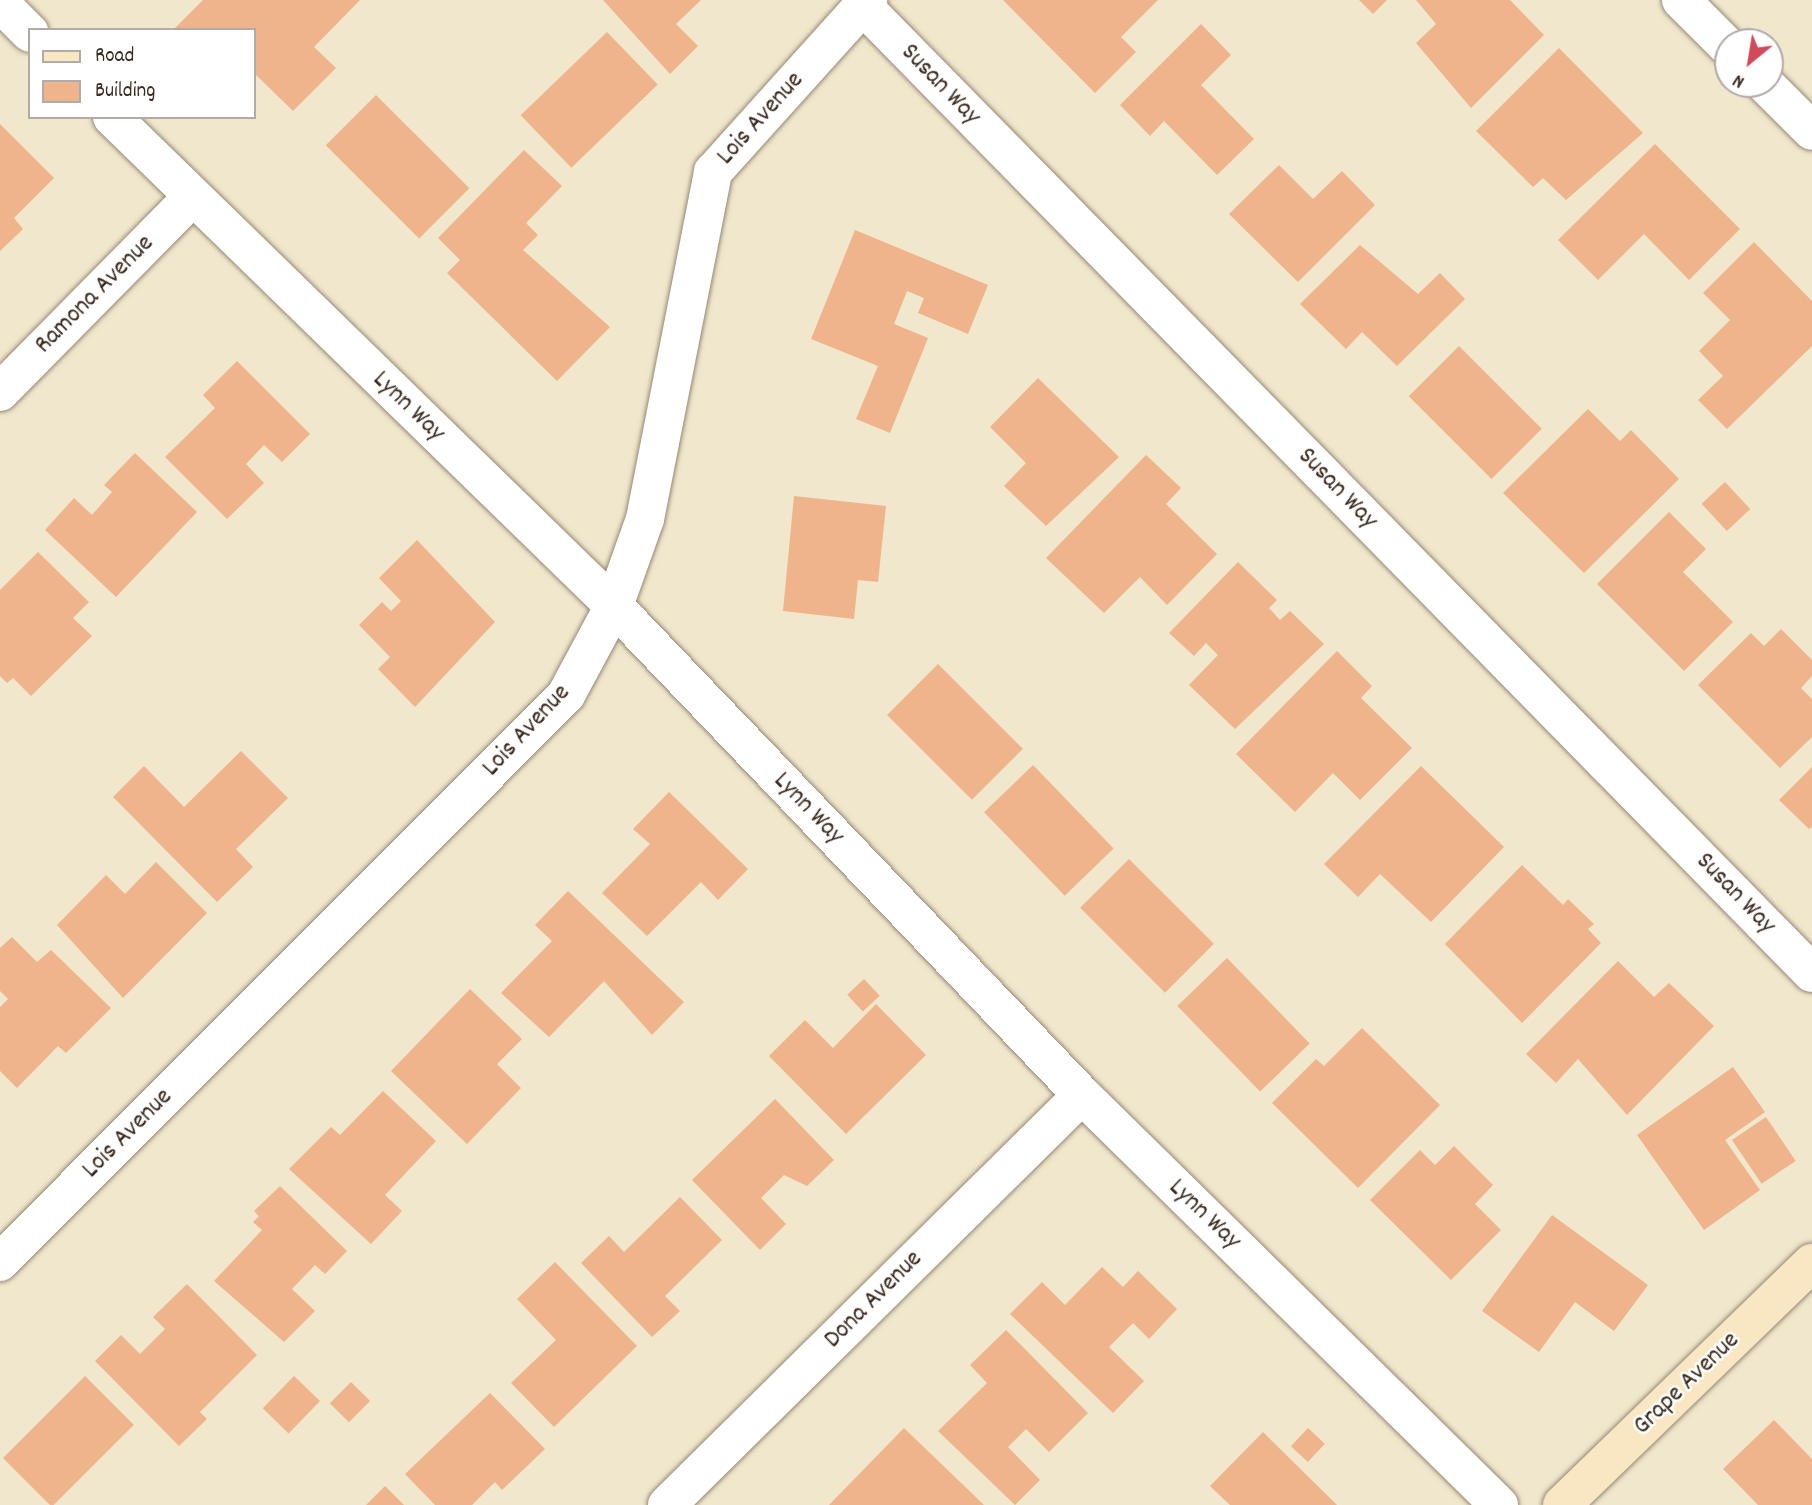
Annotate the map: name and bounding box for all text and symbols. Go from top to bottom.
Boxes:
legend [28,28,256,119]
north arrow [1714,28,1784,98]
street label: Susan Way [894,38,986,132]
text: Road [95,42,134,72]
street label: Lois Avenue [711,66,811,172]
text: N [1728,66,1750,94]
text: Building [95,77,155,107]
street label: Ramona Avenue [29,229,161,361]
street label: Lynn Way [365,365,451,449]
street label: Susan Way [1291,442,1383,536]
street label: Lois Avenue [476,678,578,784]
street label: Lynn Way [766,766,850,852]
street label: Susan Way [1689,847,1781,941]
street label: Lois Avenue [76,1082,180,1186]
street label: Lynn Way [1161,1173,1247,1257]
street label: Dona Avenue [818,1244,930,1356]
street label: Grape Avenue [1627,1326,1747,1442]

